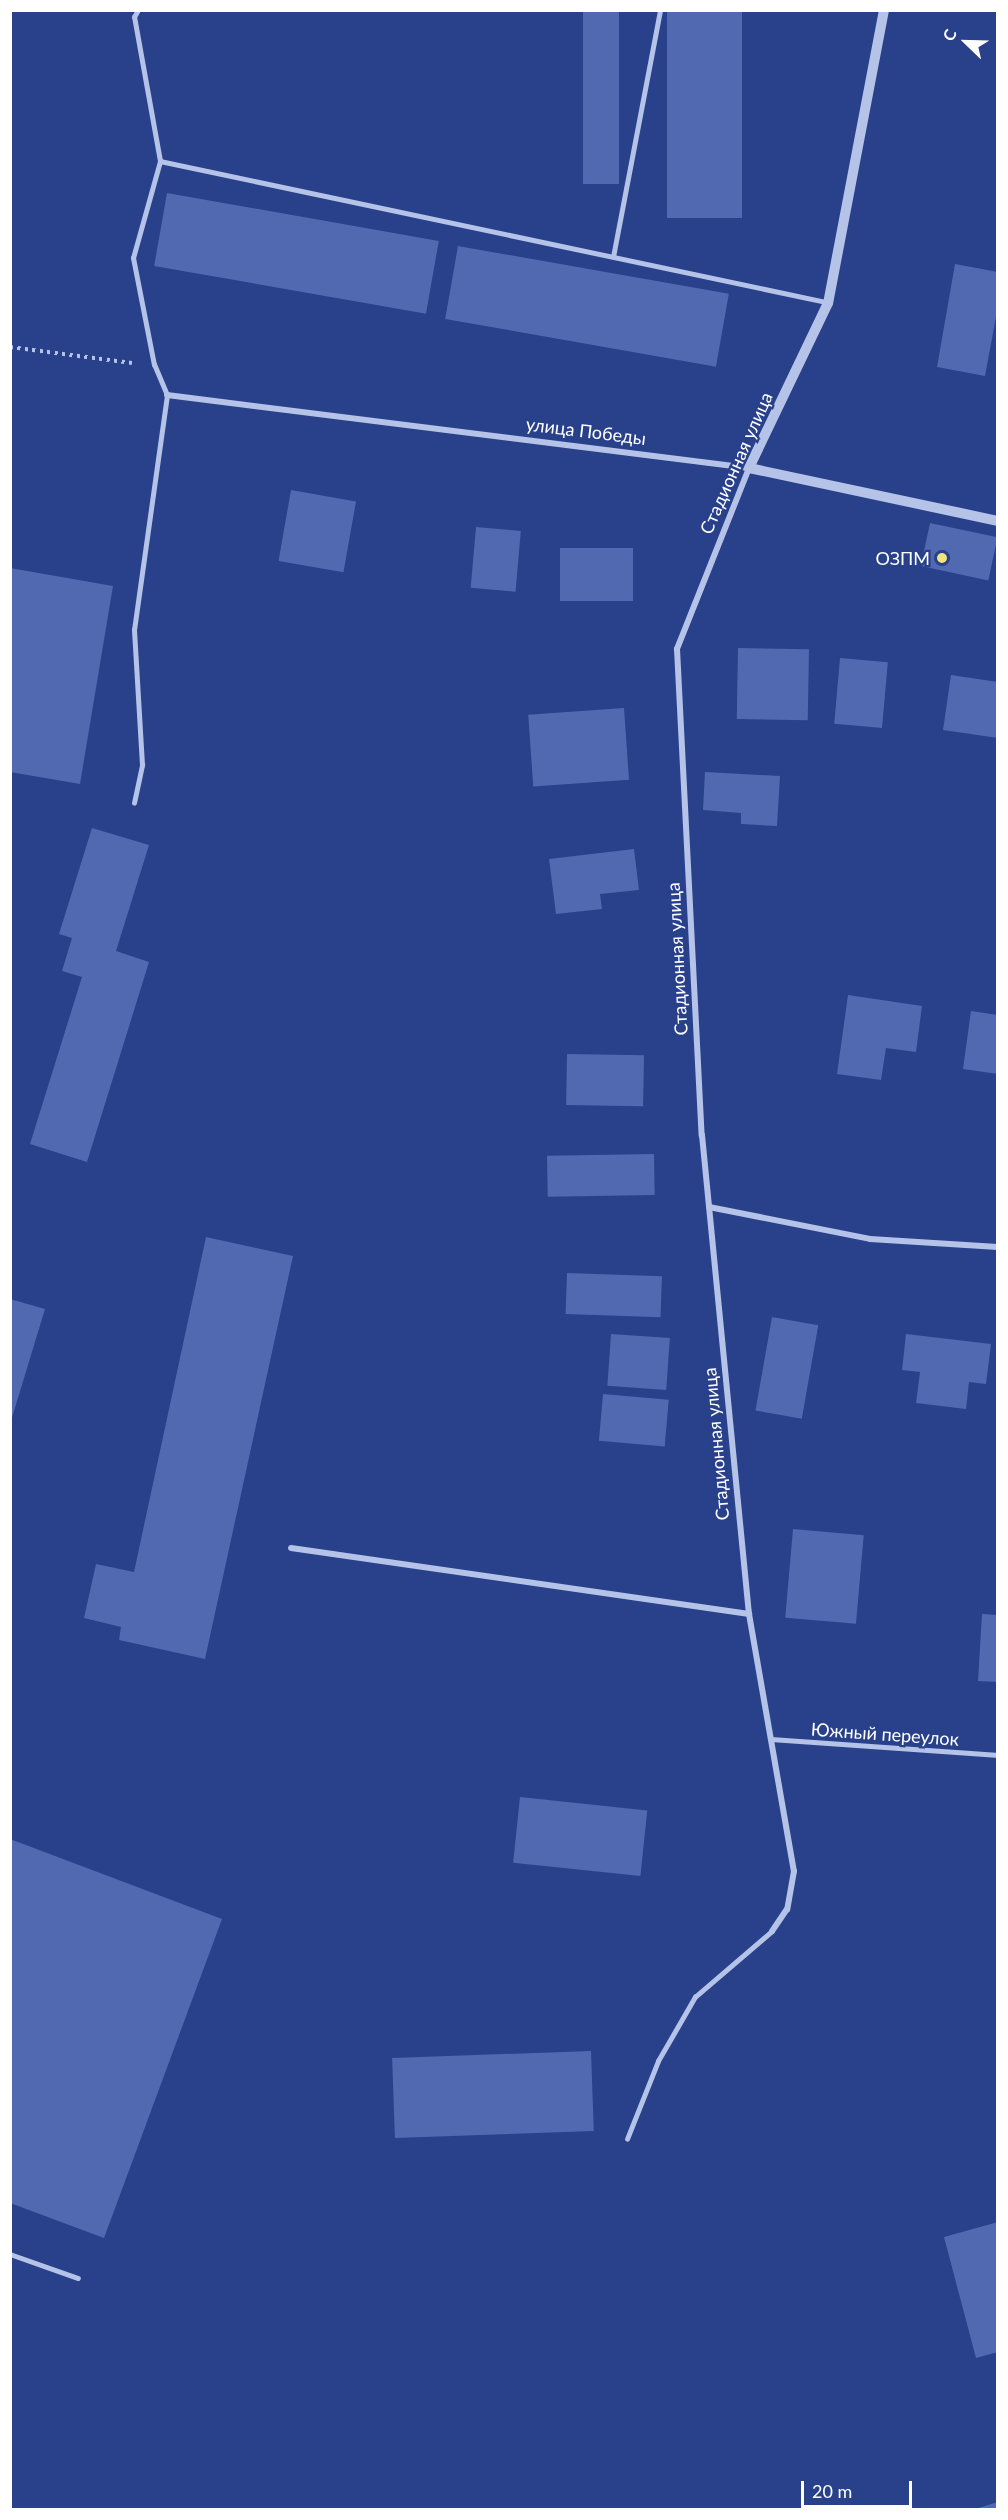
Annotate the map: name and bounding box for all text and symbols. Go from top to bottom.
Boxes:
north arrow [936,12,996,72]
text: С [938,26,960,43]
street label: Стадионная улица [695,389,777,537]
street label: улица Победы [525,413,647,449]
place label: ОЗПМ [876,547,930,569]
marker: ОЗПМ [935,551,949,565]
street label: Стадионная улица [662,882,692,1036]
street label: Стадионная улица [699,1367,733,1521]
street label: Южный переулок [810,1718,960,1750]
scale bar [804,2469,915,2507]
text: 20 m [812,2480,852,2502]

